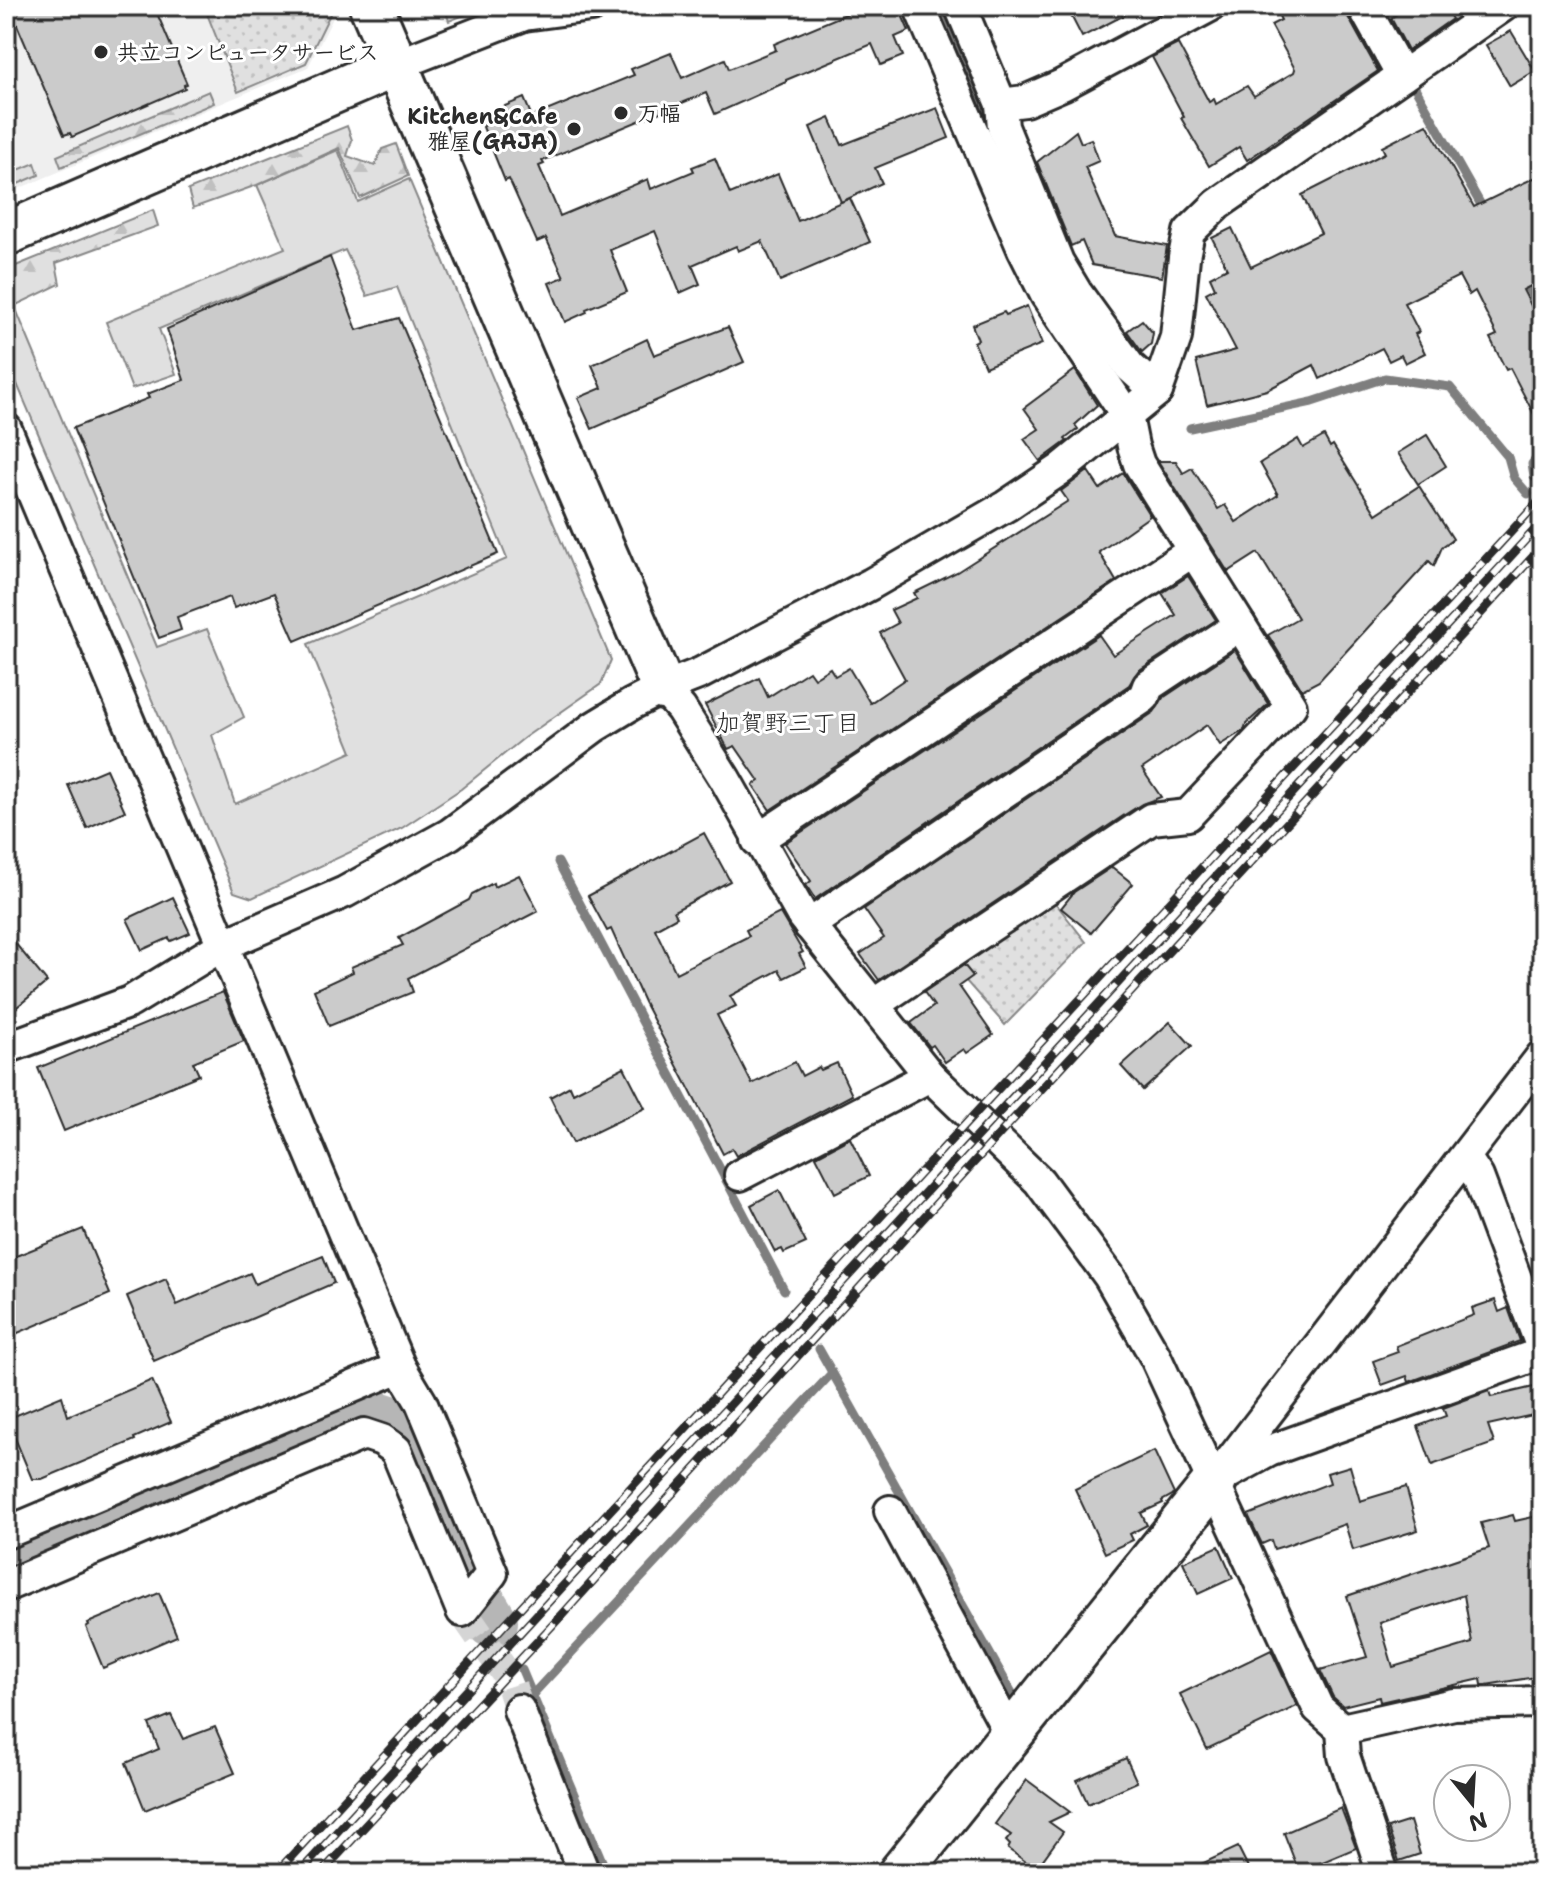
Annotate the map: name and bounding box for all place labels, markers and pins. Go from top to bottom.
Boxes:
place label: 共立コンピュータサービス [117,38,379,67]
marker: 共立コンピュータサービス [92,43,110,61]
place label: 万幅 [637,99,681,128]
place label: Kitchen&Cafe 雅屋(GAJA) [407,102,558,156]
marker: 万幅 [612,104,630,122]
marker: Kitchen&Cafe 雅屋(GAJA) [565,120,583,138]

